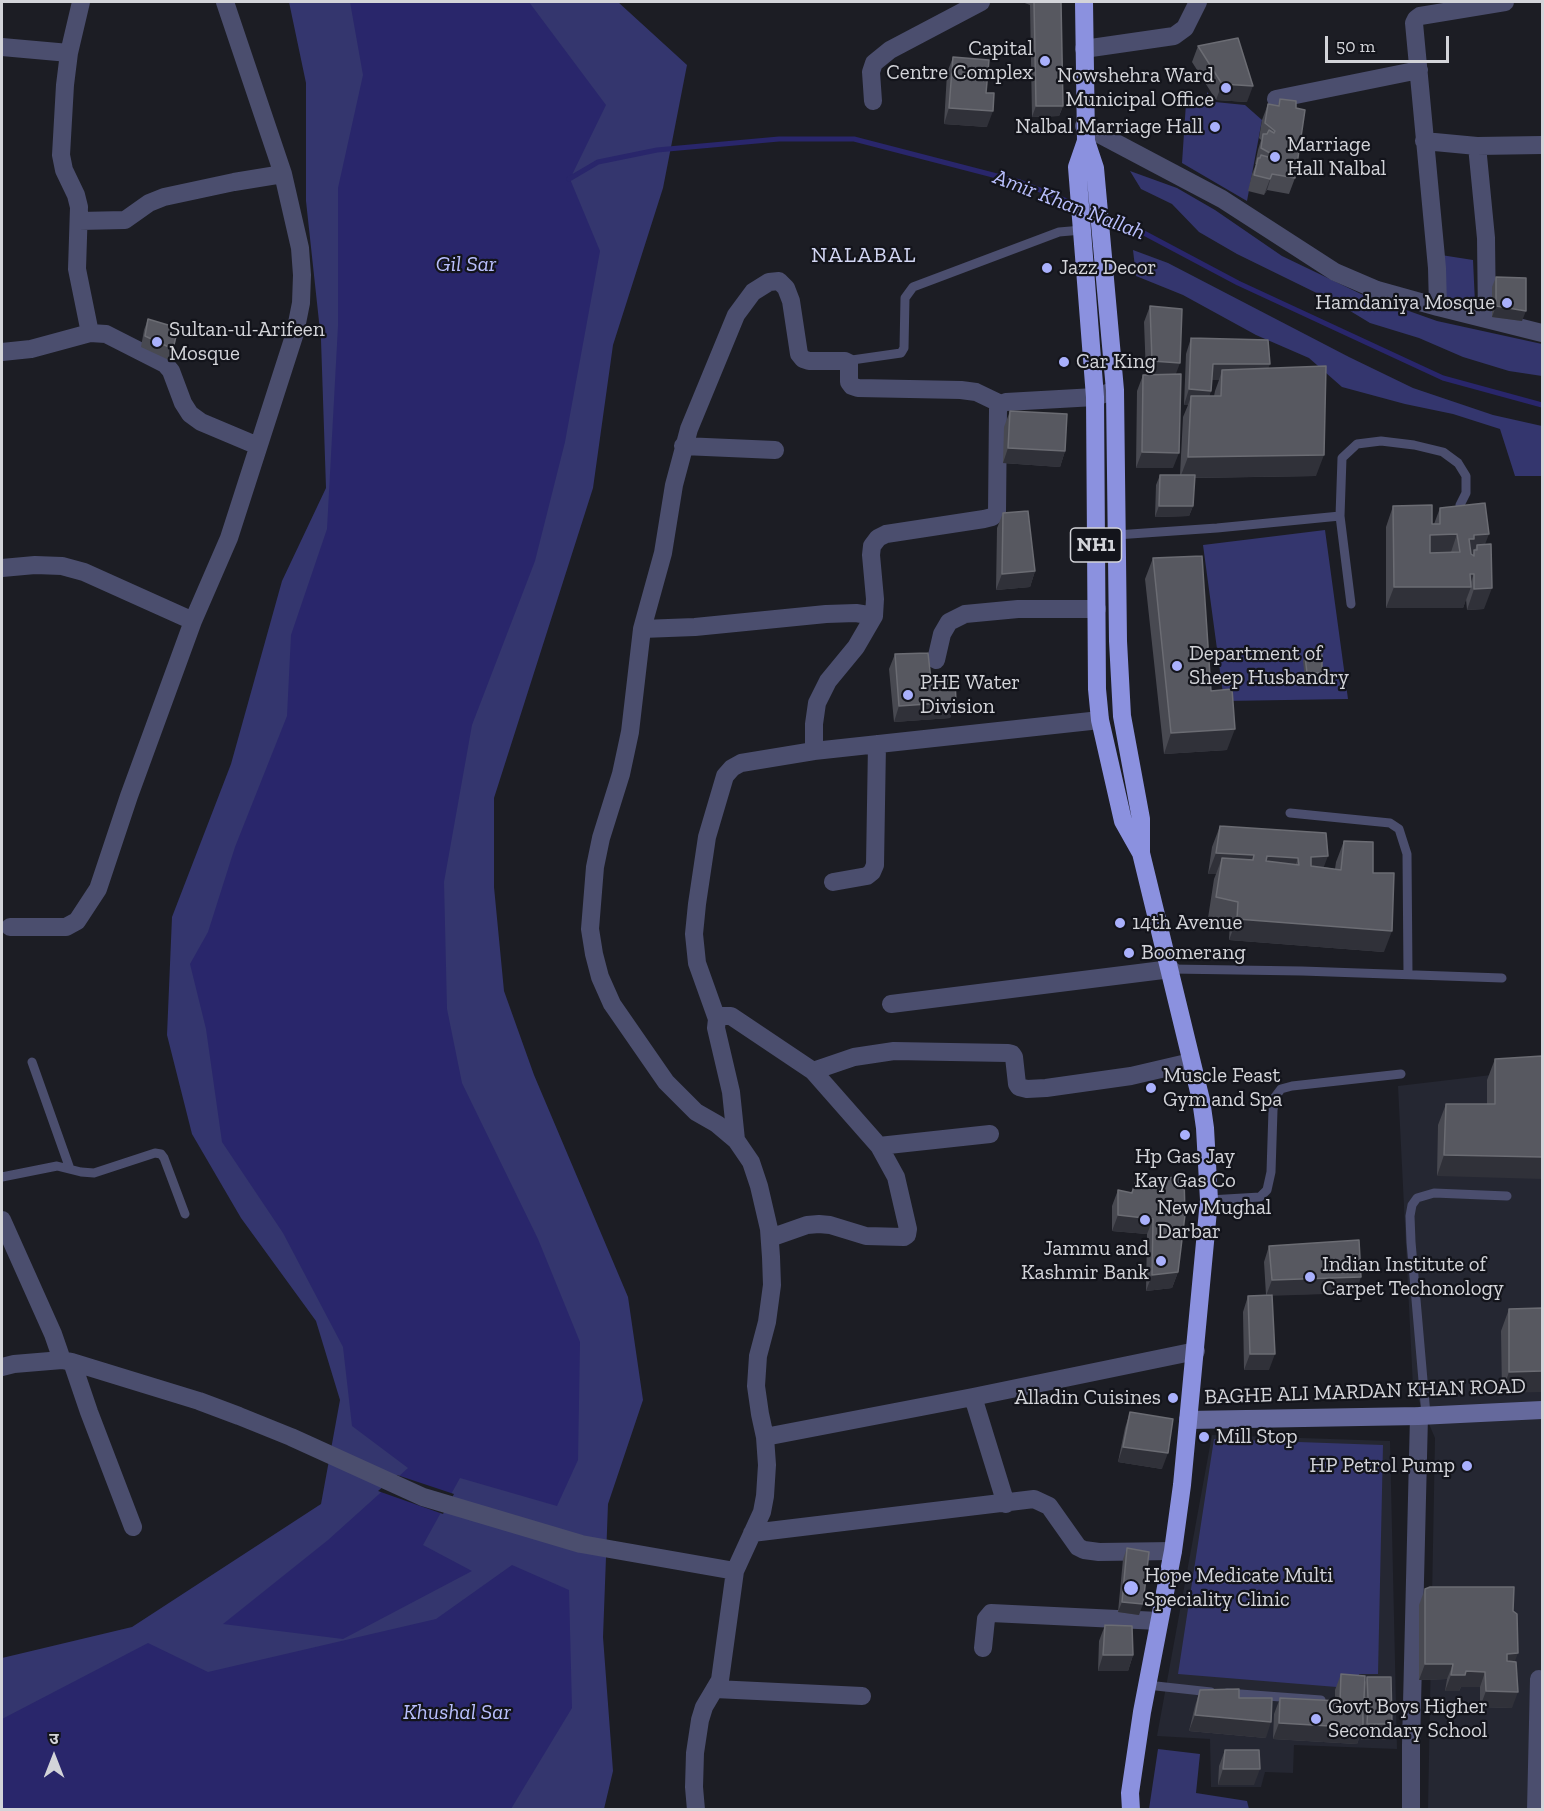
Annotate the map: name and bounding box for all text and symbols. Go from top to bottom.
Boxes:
scale bar [1328,24,1452,62]
text: 50 m [1336,35,1375,57]
place label: Capital Centre Complex [886,36,1033,86]
marker: Capital Centre Complex [1038,54,1052,68]
place label: Nowshehra Ward Municipal Office [1057,63,1214,113]
marker: Nowshehra Ward Municipal Office [1219,81,1233,95]
place label: Nalbal Marriage Hall [1015,114,1203,140]
marker: Nalbal Marriage Hall [1208,120,1222,134]
place label: Marriage Hall Nalbal [1287,132,1386,182]
marker: Marriage Hall Nalbal [1268,150,1282,164]
water label: Amir Khan Nallah [989,164,1149,246]
district label: NALABAL [811,243,917,269]
water label: Gil Sar [436,252,496,278]
place label: Jazz Decor [1059,255,1156,281]
marker: Jazz Decor [1040,261,1054,275]
place label: Hamdaniya Mosque [1315,290,1495,316]
marker: Hamdaniya Mosque [1500,296,1514,310]
place label: Sultan-ul-Arifeen Mosque [169,317,325,367]
marker: Sultan-ul-Arifeen Mosque [150,335,164,349]
place label: Car King [1076,349,1156,375]
marker: Car King [1057,355,1071,369]
road number: NH1 [1070,528,1122,562]
place label: Department of Sheep Husbandry [1189,641,1349,691]
marker: Department of Sheep Husbandry [1170,659,1184,673]
place label: PHE Water Division [920,670,1020,720]
marker: PHE Water Division [901,688,915,702]
place label: 14th Avenue [1132,910,1242,936]
marker: 14th Avenue [1113,916,1127,930]
place label: Boomerang [1141,940,1246,966]
marker: Boomerang [1122,946,1136,960]
place label: Muscle Feast Gym and Spa [1163,1063,1282,1113]
marker: Muscle Feast Gym and Spa [1144,1081,1158,1095]
marker: Hp Gas Jay Kay Gas Co [1178,1128,1192,1142]
place label: Hp Gas Jay Kay Gas Co [1134,1144,1236,1194]
place label: New Mughal Darbar [1157,1195,1271,1245]
marker: New Mughal Darbar [1138,1213,1152,1227]
place label: Jammu and Kashmir Bank [1021,1236,1149,1286]
place label: Indian Institute of Carpet Techonology [1322,1252,1504,1302]
marker: Jammu and Kashmir Bank [1154,1254,1168,1268]
marker: Indian Institute of Carpet Techonology [1303,1270,1317,1284]
street label: BAGHE ALI MARDAN KHAN ROAD [1204,1374,1526,1410]
place label: Alladin Cuisines [1014,1385,1161,1411]
marker: Alladin Cuisines [1166,1391,1180,1405]
place label: Mill Stop [1216,1424,1298,1450]
marker: Mill Stop [1197,1430,1211,1444]
place label: HP Petrol Pump [1310,1453,1455,1479]
marker: HP Petrol Pump [1460,1459,1474,1473]
place label: Hope Medicate Multi Speciality Clinic [1144,1563,1333,1613]
marker: Hope Medicate Multi Speciality Clinic [1122,1579,1140,1597]
place label: Govt Boys Higher Secondary School [1328,1694,1487,1744]
water label: Khushal Sar [403,1700,511,1726]
marker: Govt Boys Higher Secondary School [1309,1712,1323,1726]
north arrow [24,1727,84,1787]
text: उ [49,1729,59,1748]

